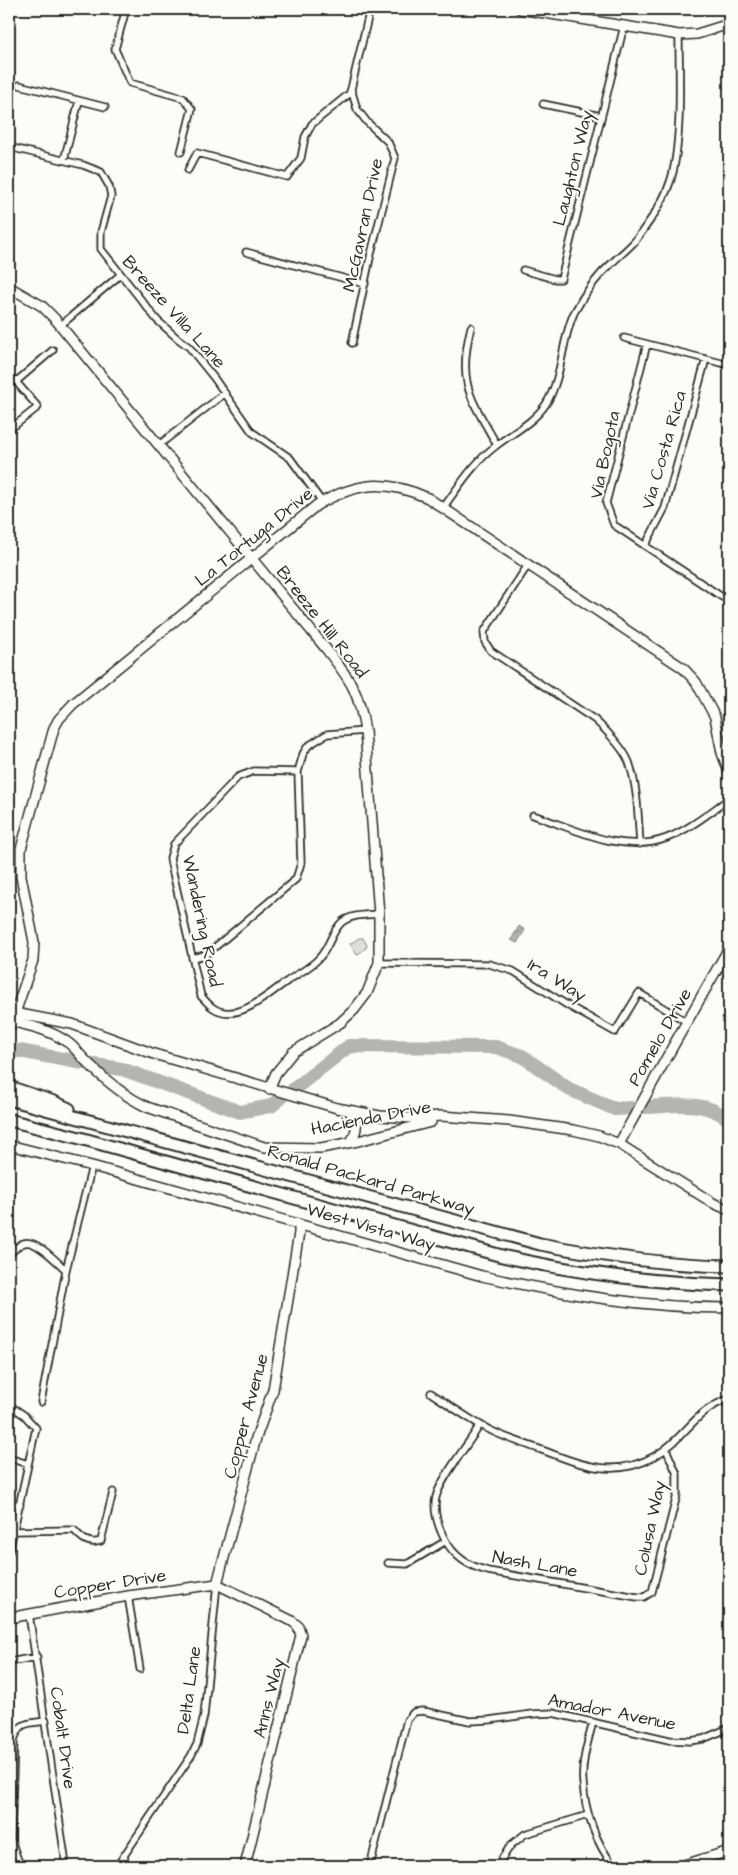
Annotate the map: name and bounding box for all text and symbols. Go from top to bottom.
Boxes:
street label: Laughton Way [547,107,600,229]
street label: McGavran Drive [337,156,389,294]
street label: Breeze Villa Lane [116,250,232,374]
street label: Via Costa Rica [635,388,693,512]
street label: Via Bogota [584,409,627,501]
street label: La Tortuga Drive [190,481,319,593]
street label: Breeze Hill Road [270,561,374,683]
street label: Wandering Road [175,853,228,989]
street label: Ira Way [522,952,591,1009]
street label: Pomelo Drive [622,983,698,1090]
street label: Hacienda Drive [309,1094,433,1142]
street label: Ronald Packard Parkway [264,1138,478,1223]
street label: West Vista Way [303,1197,438,1258]
street label: Copper Avenue [217,1351,275,1481]
street label: Colusa Way [628,1478,673,1578]
street label: Nash Lane [490,1544,580,1584]
street label: Copper Drive [52,1563,168,1605]
street label: Delta Lane [170,1644,208,1735]
street label: Anns Way [247,1655,292,1741]
street label: Cobalt Drive [43,1685,83,1791]
street label: Amador Avenue [546,1687,678,1737]

